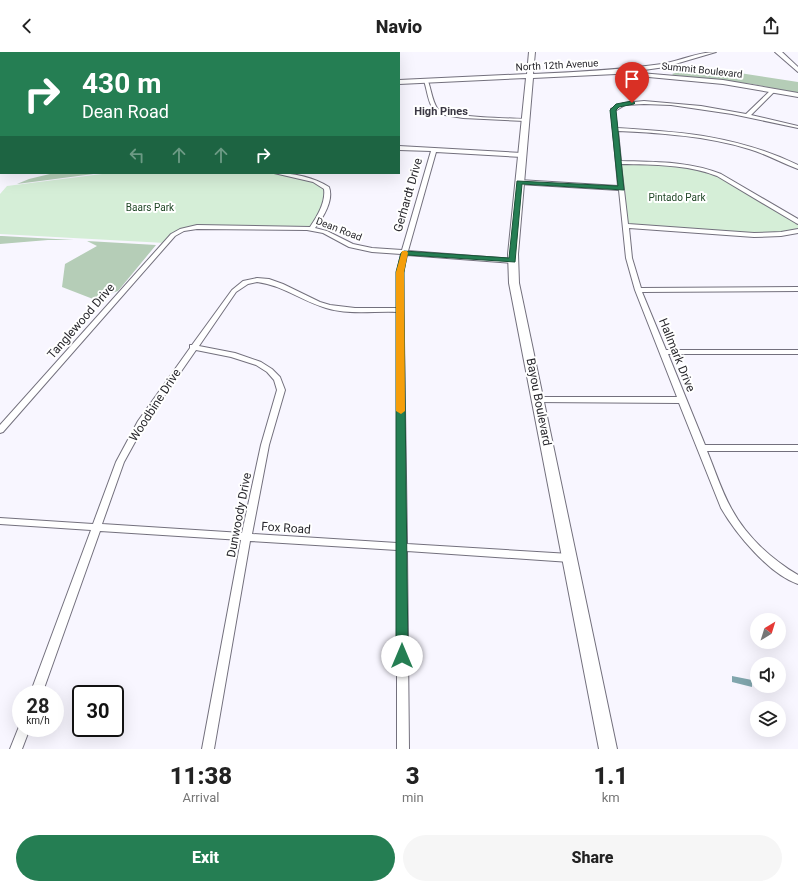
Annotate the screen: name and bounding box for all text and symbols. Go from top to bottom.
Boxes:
icon: back [16,15,38,37]
icon: share [760,15,782,37]
text: Navio [376,16,422,37]
street label: North 12th Avenue [515,57,599,73]
street label: Summit Boulevard [661,60,743,80]
pin [615,62,649,103]
text: 430 m [82,67,161,100]
icon: right [16,68,68,120]
icon: arrive [621,68,643,90]
text: Dean Road [82,101,169,122]
district label: High Pines [414,105,468,118]
icon: left [126,144,148,166]
icon: ahead [168,144,190,166]
icon: ahead [210,144,232,166]
icon: right [252,144,274,166]
street label: Gerhardt Drive [391,156,425,234]
park label: Pintado Park [649,192,706,203]
park label: Baars Park [126,202,175,213]
street label: Dean Road [314,215,364,243]
street label: Tanglewood Drive [45,281,117,361]
street label: Hallmark Drive [656,316,698,394]
street label: Bayou Boulevard [524,357,554,447]
street label: Woodbine Drive [126,366,184,444]
street label: Dunwoody Drive [224,471,254,559]
street label: Fox Road [261,519,311,537]
north arrow [750,613,786,649]
map controls [750,613,786,737]
position arrow [381,635,423,677]
button: sound [750,657,786,693]
speed limit sign: 30 [72,685,124,737]
text: 28 [27,694,49,718]
button: layers [750,701,786,737]
text: km/h [26,715,50,726]
text: 11:38 [170,762,232,790]
text: 3 [406,762,420,790]
text: 1.1 [593,762,628,790]
text: Arrival [182,790,219,805]
text: min [402,790,424,805]
text: km [602,790,620,805]
button: Exit [16,835,395,881]
button: Share [403,835,782,881]

